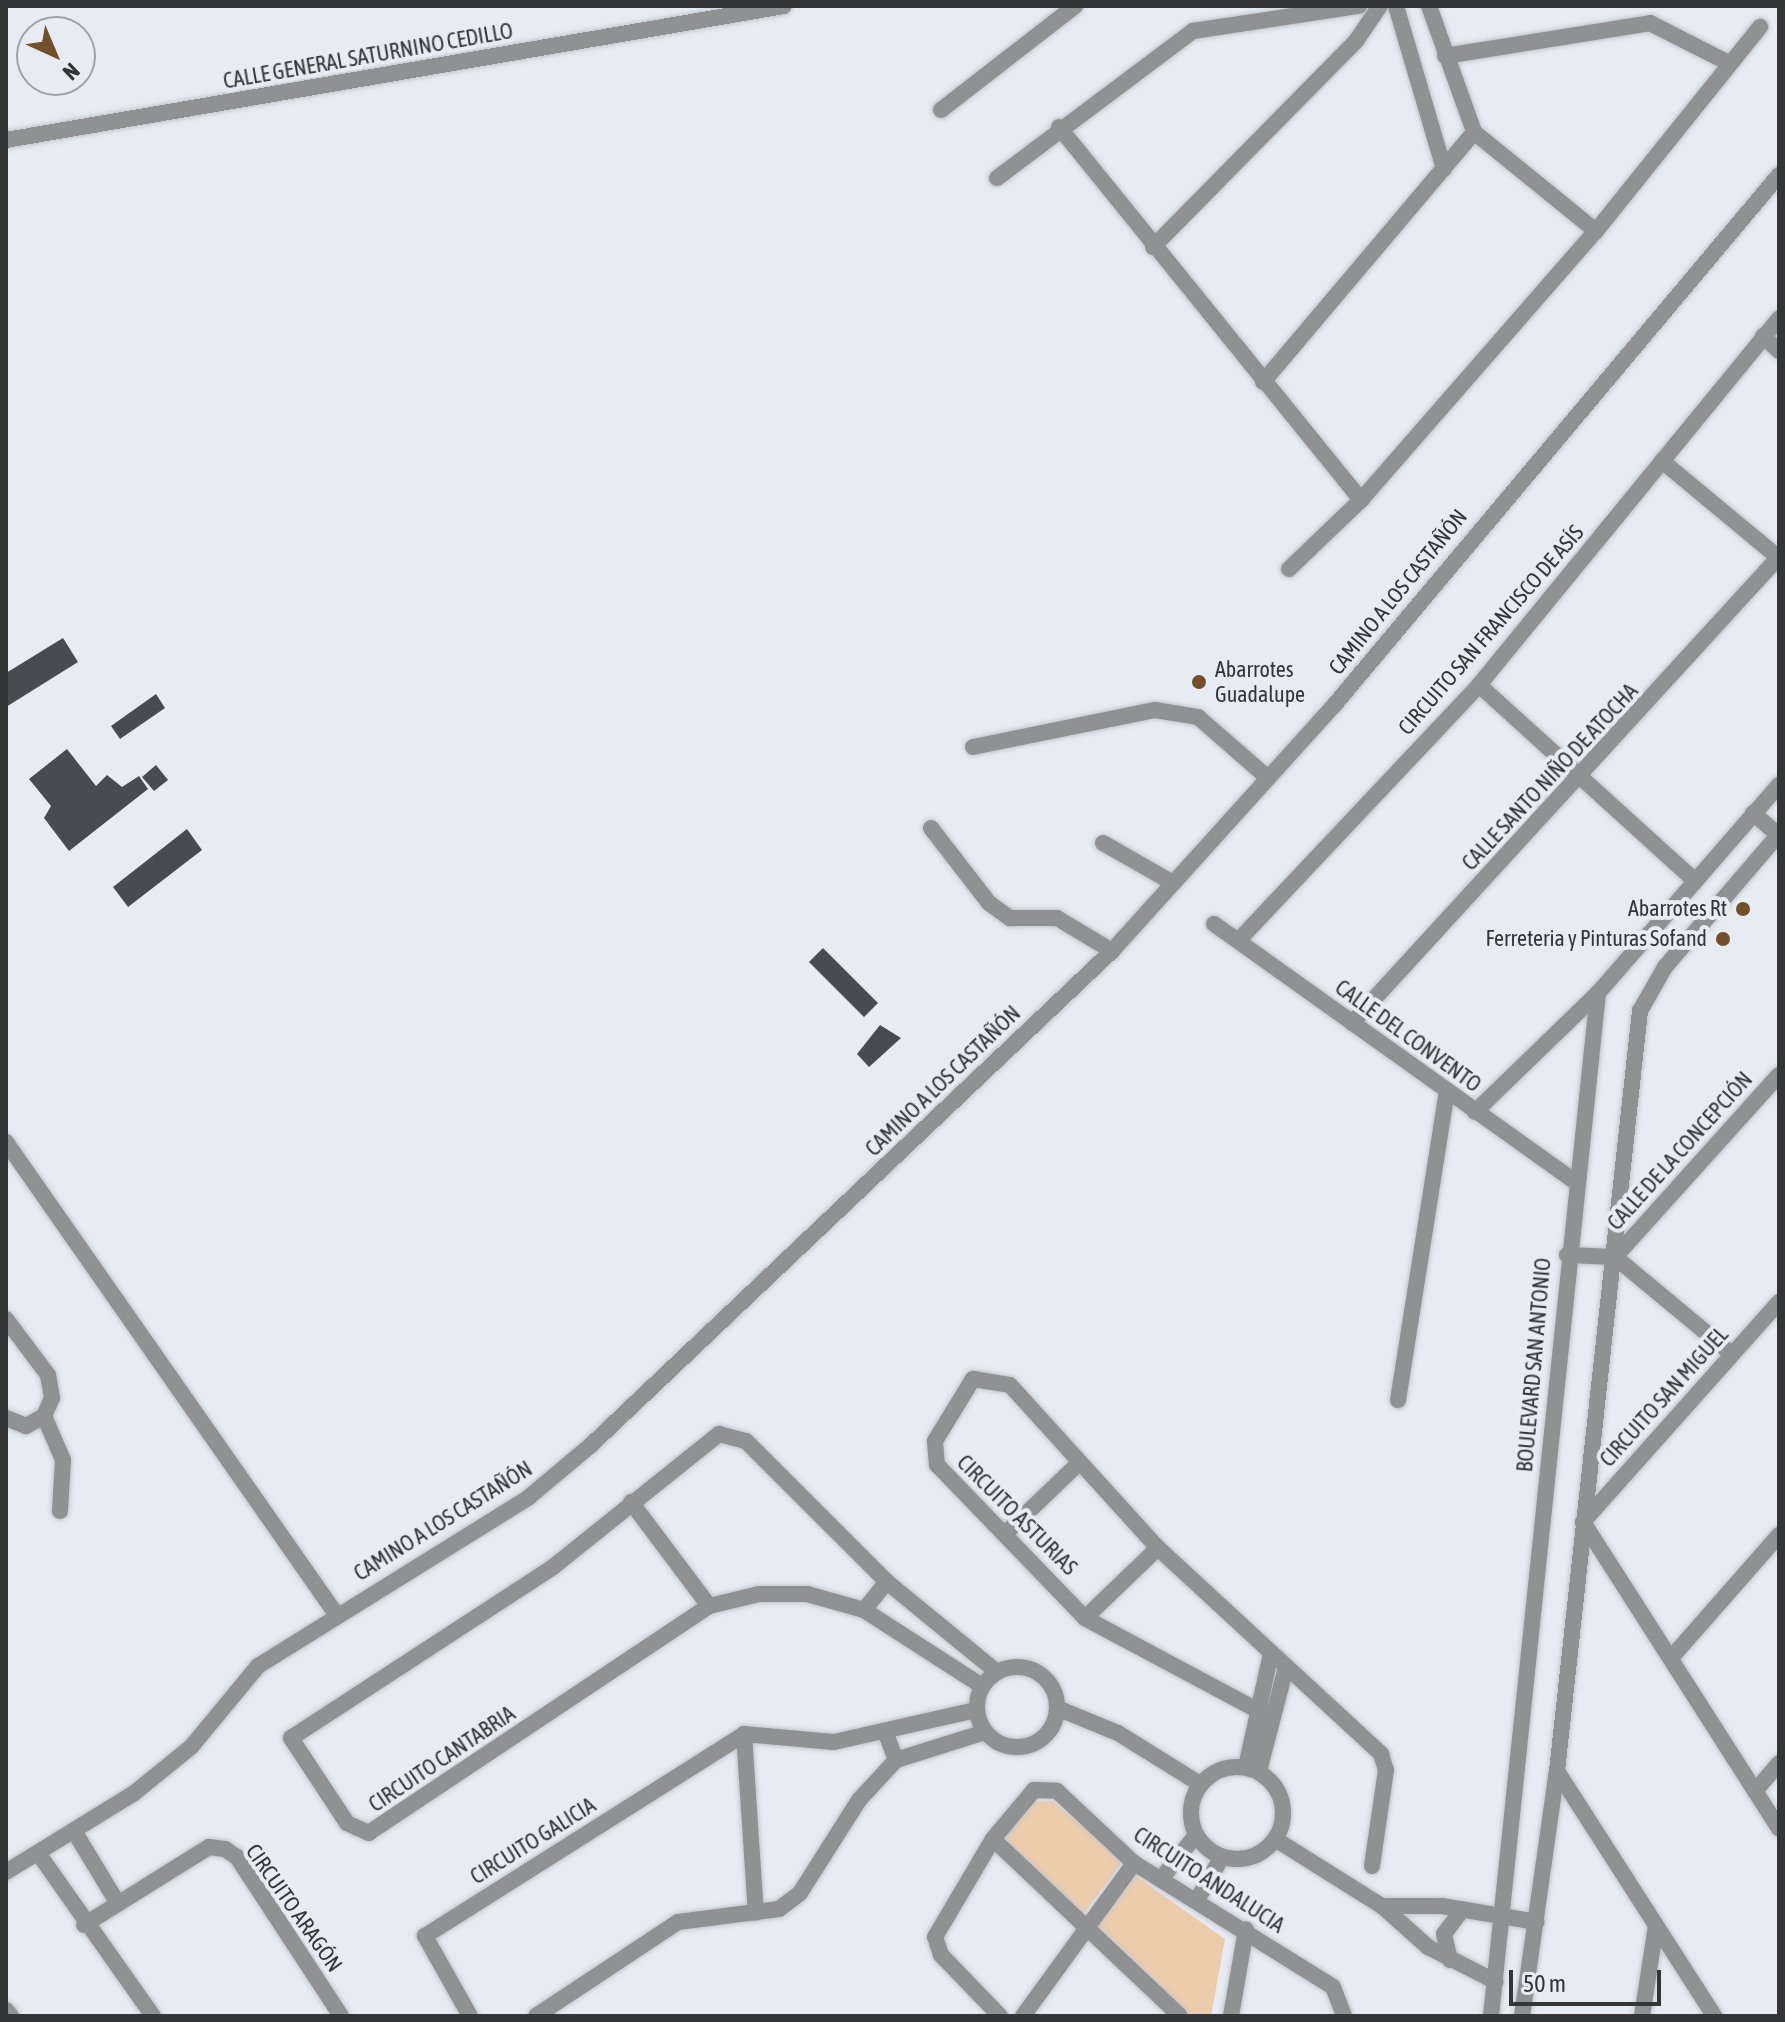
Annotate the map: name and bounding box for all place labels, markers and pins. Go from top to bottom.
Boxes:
place label: Abarrotes Guadalupe [1215,656,1305,708]
marker: Abarrotes Guadalupe [1190,673,1208,691]
place label: Abarrotes Rt [1628,896,1727,922]
marker: Abarrotes Rt [1734,900,1752,918]
place label: Ferreteria y Pinturas Sofand [1486,926,1707,952]
marker: Ferreteria y Pinturas Sofand [1714,930,1732,948]

